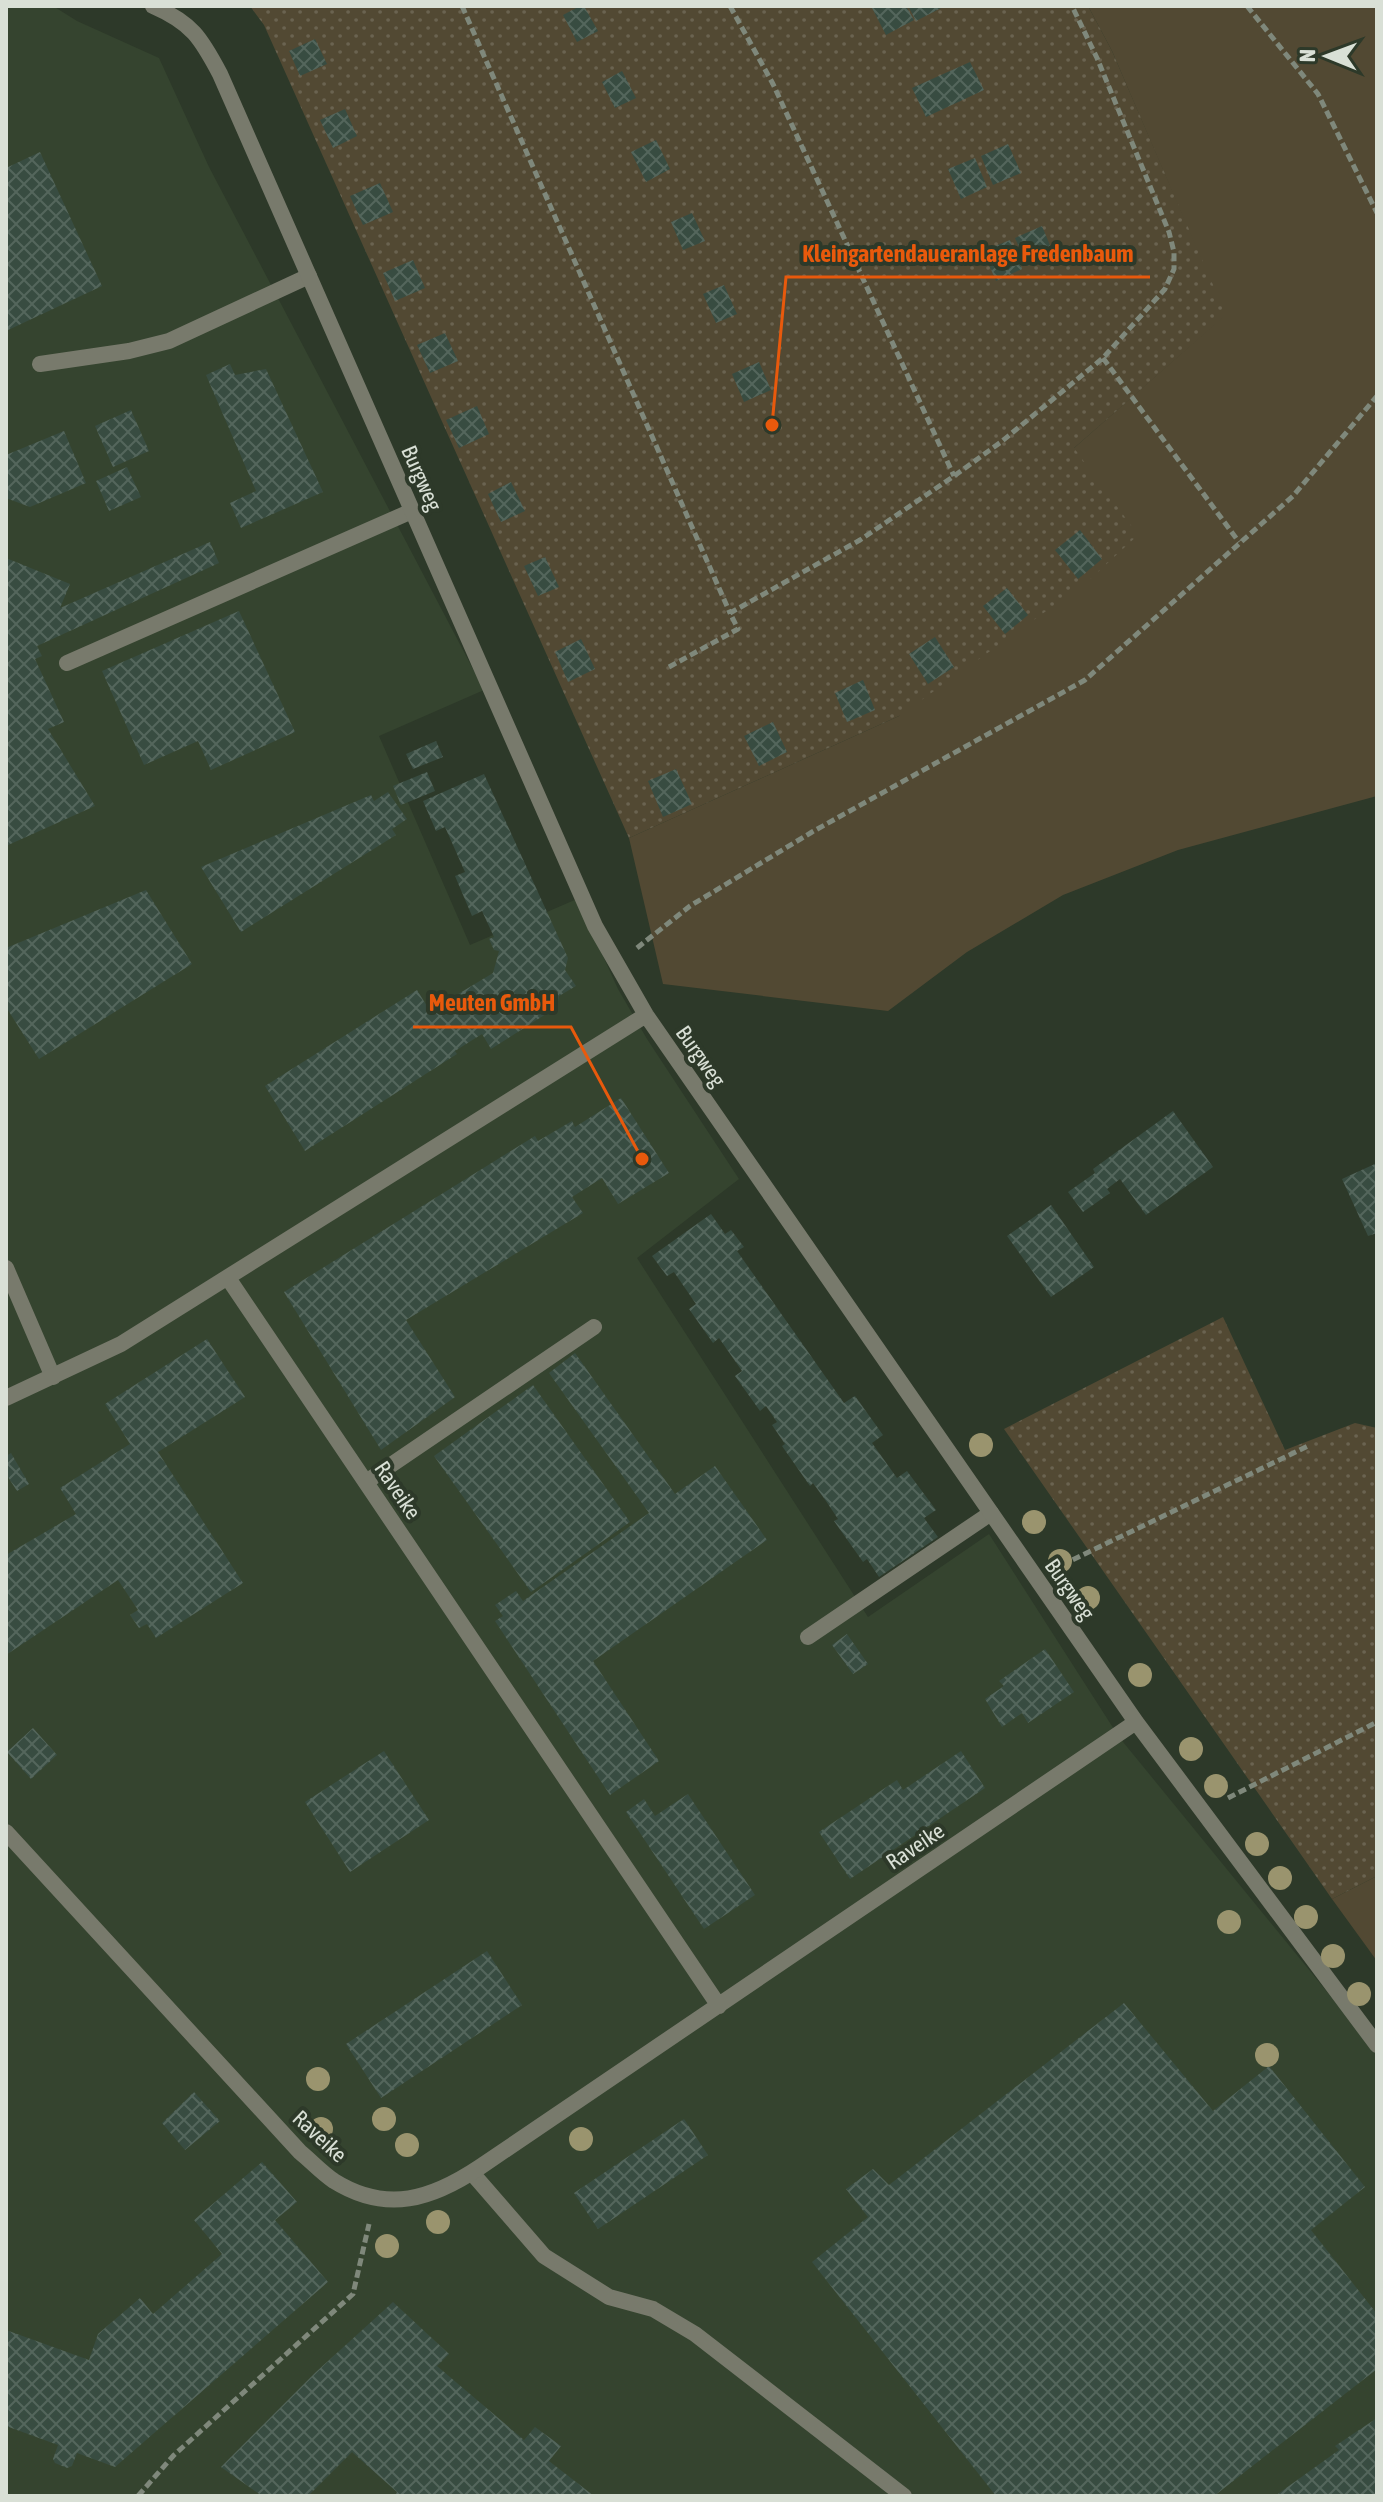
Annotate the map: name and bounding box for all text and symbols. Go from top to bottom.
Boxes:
north arrow [1287,16,1367,96]
text: N [1294,49,1320,62]
callout: Kleingartendaueranlage Fredenbaum [786,229,1150,277]
text: Kleingartendaueranlage Fredenbaum [802,240,1134,267]
street label: Burgweg [396,441,448,515]
callout: Meuten GmbH [413,979,571,1027]
text: Meuten GmbH [429,989,555,1016]
street label: Burgweg [671,1020,732,1092]
street label: Raveike [369,1456,427,1524]
street label: Burgweg [1040,1553,1101,1625]
street label: Raveike [881,1817,949,1875]
street label: Raveike [288,2105,352,2167]

